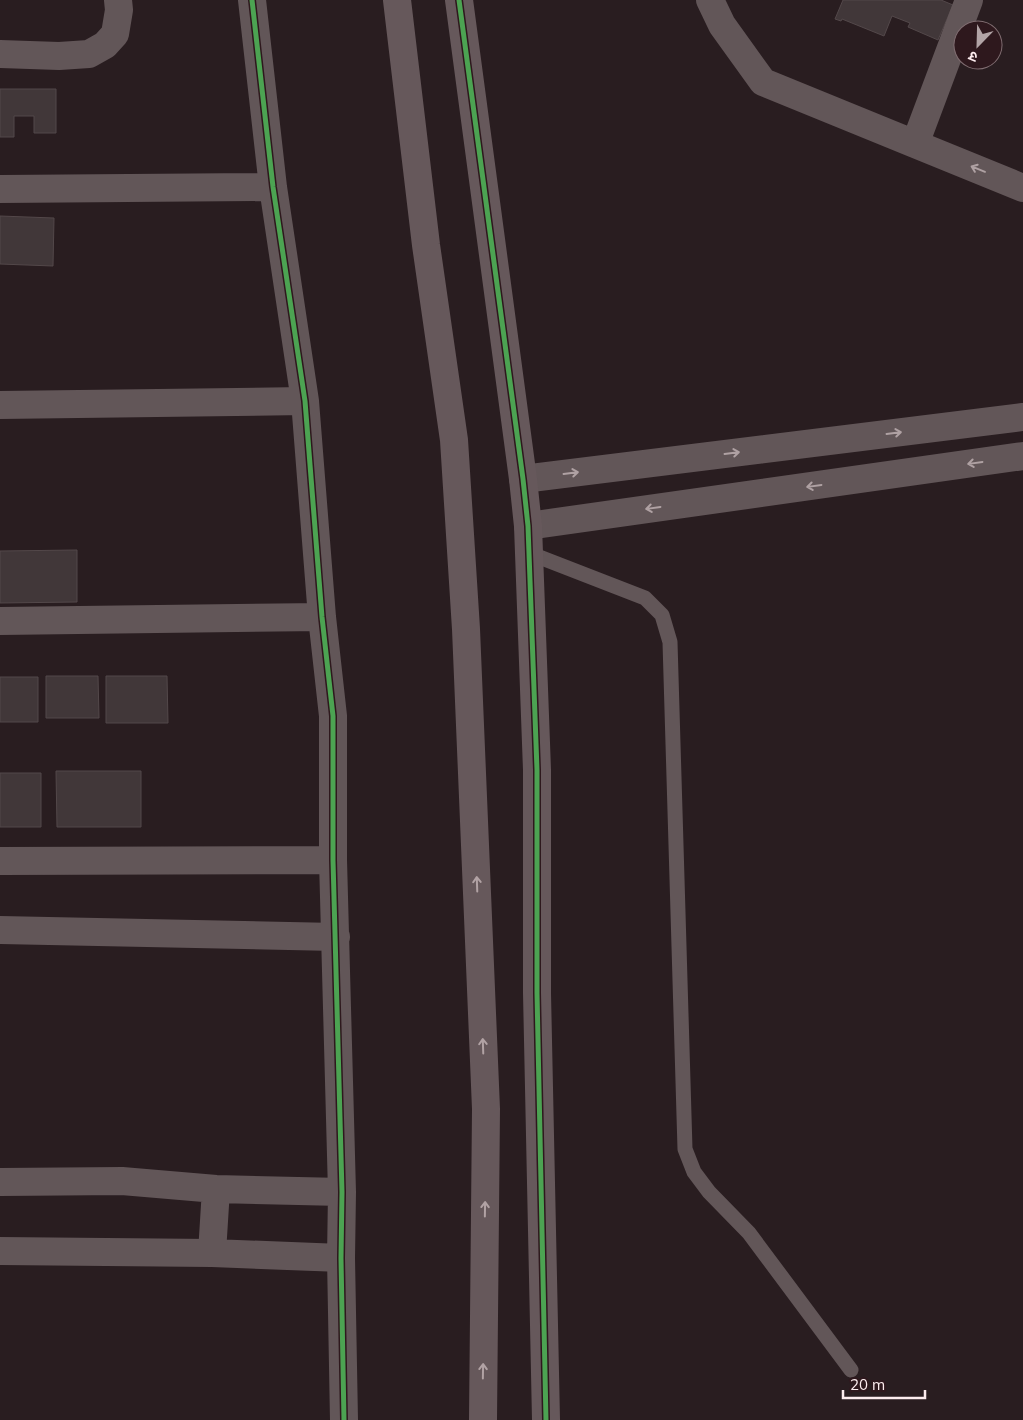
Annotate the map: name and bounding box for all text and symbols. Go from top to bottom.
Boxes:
north arrow [953,20,1003,70]
text: उ [965,47,980,67]
one-way arrow [971,164,986,174]
one-way arrow [885,428,901,438]
one-way arrow [724,448,740,458]
one-way arrow [967,458,983,468]
one-way arrow [563,468,579,478]
one-way arrow [806,481,822,491]
one-way arrow [645,504,661,514]
one-way arrow [472,876,481,892]
one-way arrow [479,1039,488,1055]
one-way arrow [480,1201,490,1218]
one-way arrow [478,1364,488,1380]
scale bar [843,1368,926,1400]
text: 20 m [850,1375,885,1394]

